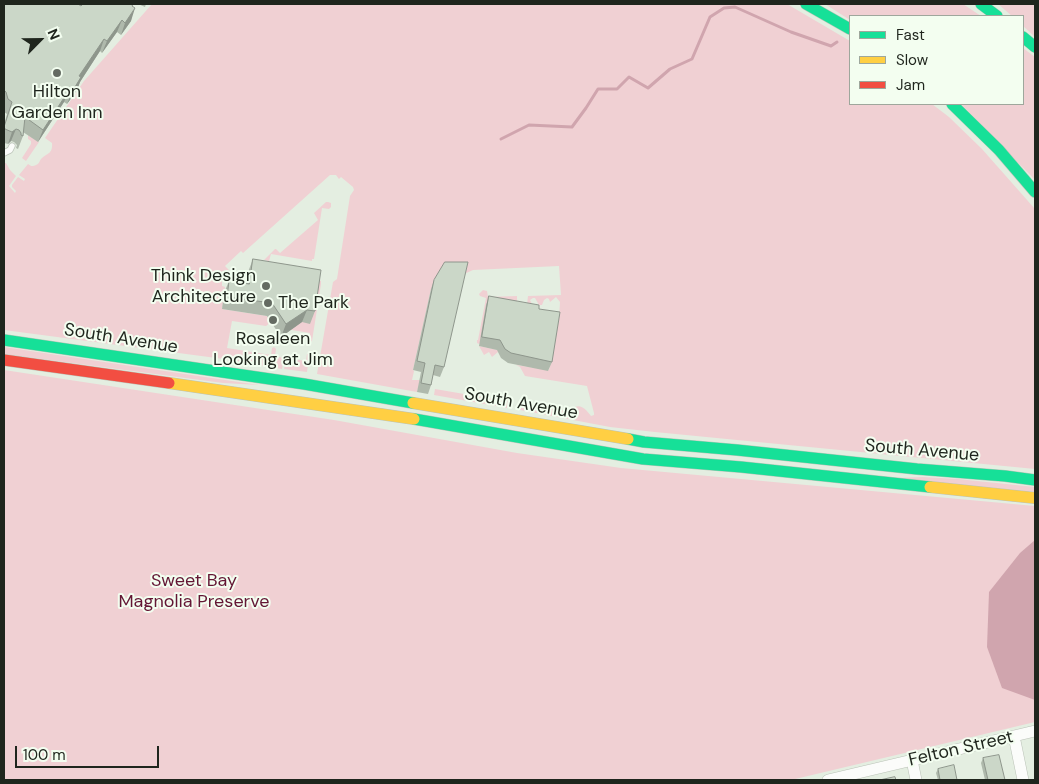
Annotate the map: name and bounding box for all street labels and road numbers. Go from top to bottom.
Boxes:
street label: South Avenue [63,319,179,359]
street label: South Avenue [463,383,579,425]
street label: South Avenue [864,435,980,467]
street label: Felton Street [906,726,1016,772]

